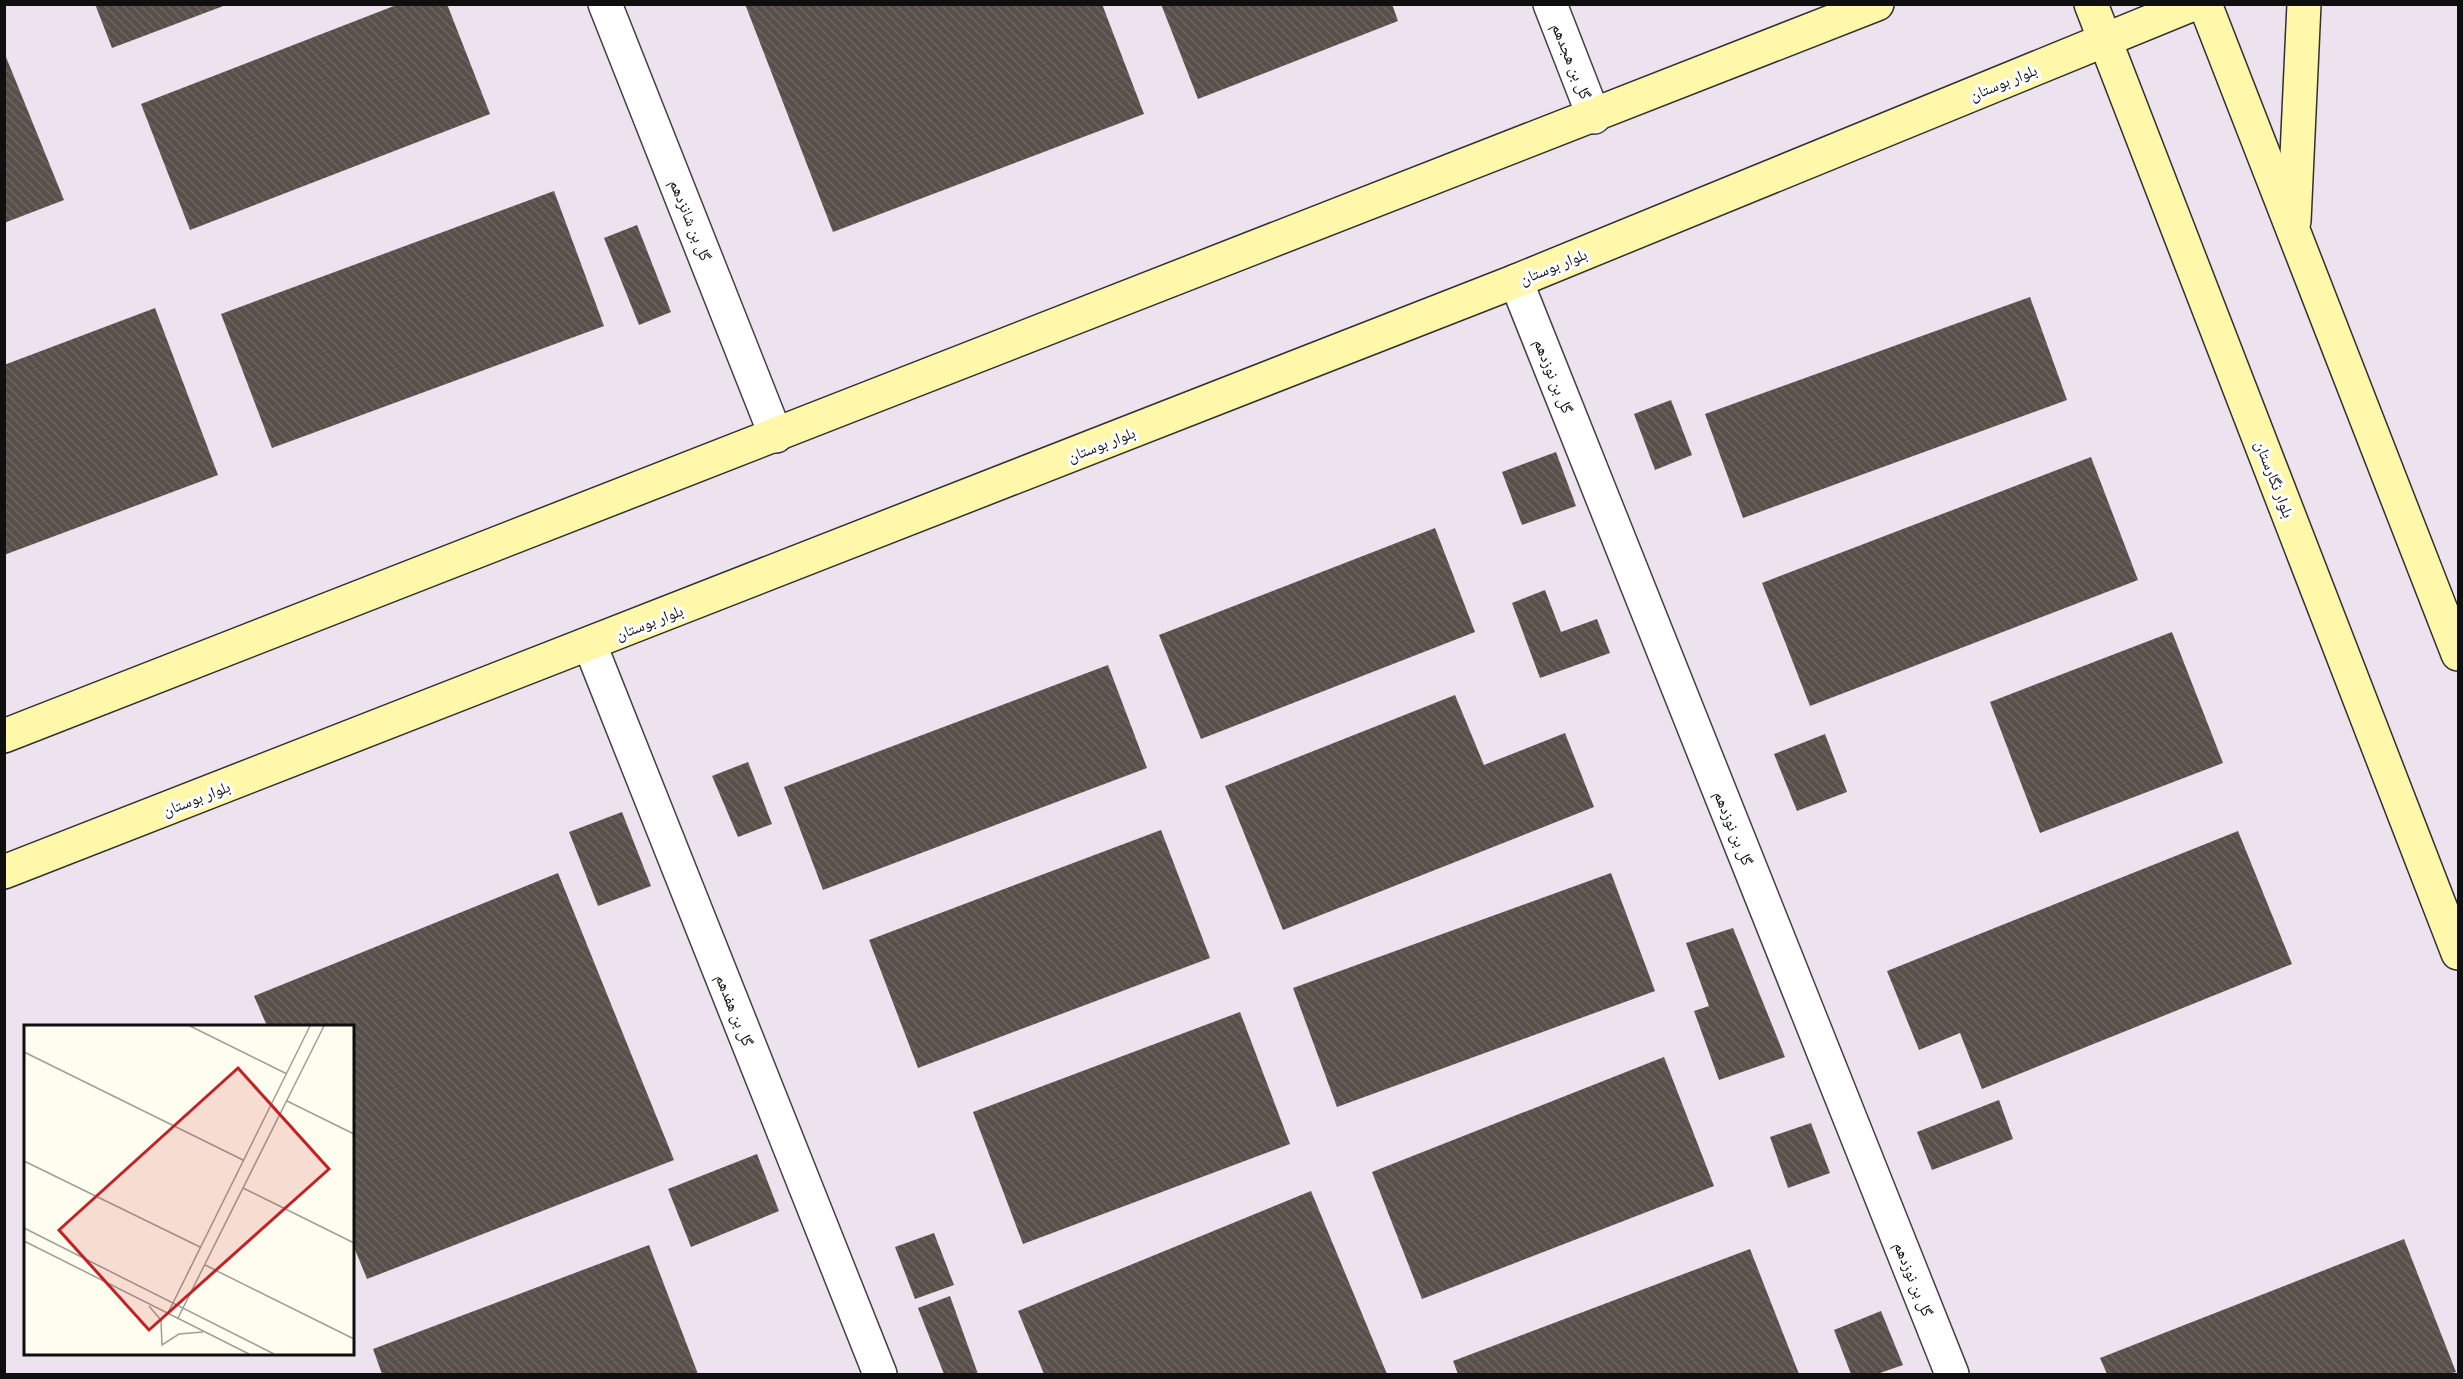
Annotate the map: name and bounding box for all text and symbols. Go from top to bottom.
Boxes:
street label: گل بن هجدهم [1547,20,1596,103]
street label: بلوار بوستان [1966,59,2040,106]
street label: گل بن شانزدهم [665,176,717,264]
street label: بلوار بوستان [1516,243,1590,290]
street label: گل بن نوزدهم [1529,336,1578,417]
street label: بلوار بوستان [1064,422,1138,467]
street label: بلوار نگارستان [2250,437,2299,521]
street label: بلوار بوستان [612,600,686,645]
street label: بلوار بوستان [159,776,233,821]
street label: گل بن نوزدهم [1709,788,1758,869]
street label: گل بن هفدهم [711,971,759,1050]
inset map [24,1025,354,1355]
street label: گل بن نوزدهم [1889,1239,1938,1320]

